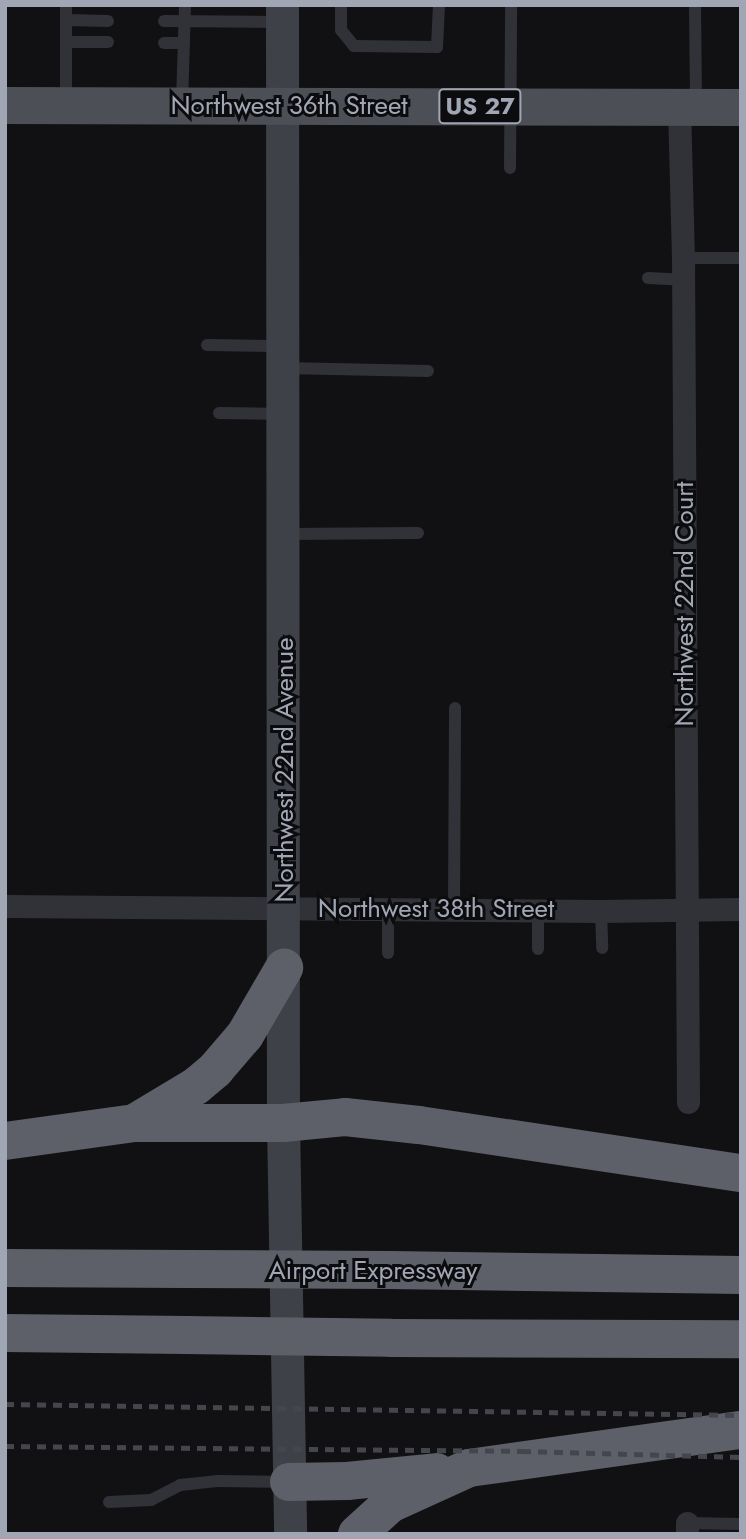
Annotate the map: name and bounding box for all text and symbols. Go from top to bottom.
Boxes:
road number: US 27 [438,86,522,126]
street label: Northwest 36th Street [170,90,408,122]
street label: Northwest 22nd Court [669,482,701,726]
street label: Northwest 22nd Avenue [269,637,301,903]
street label: Northwest 38th Street [318,893,554,925]
street label: Airport Expressway [268,1255,478,1287]

